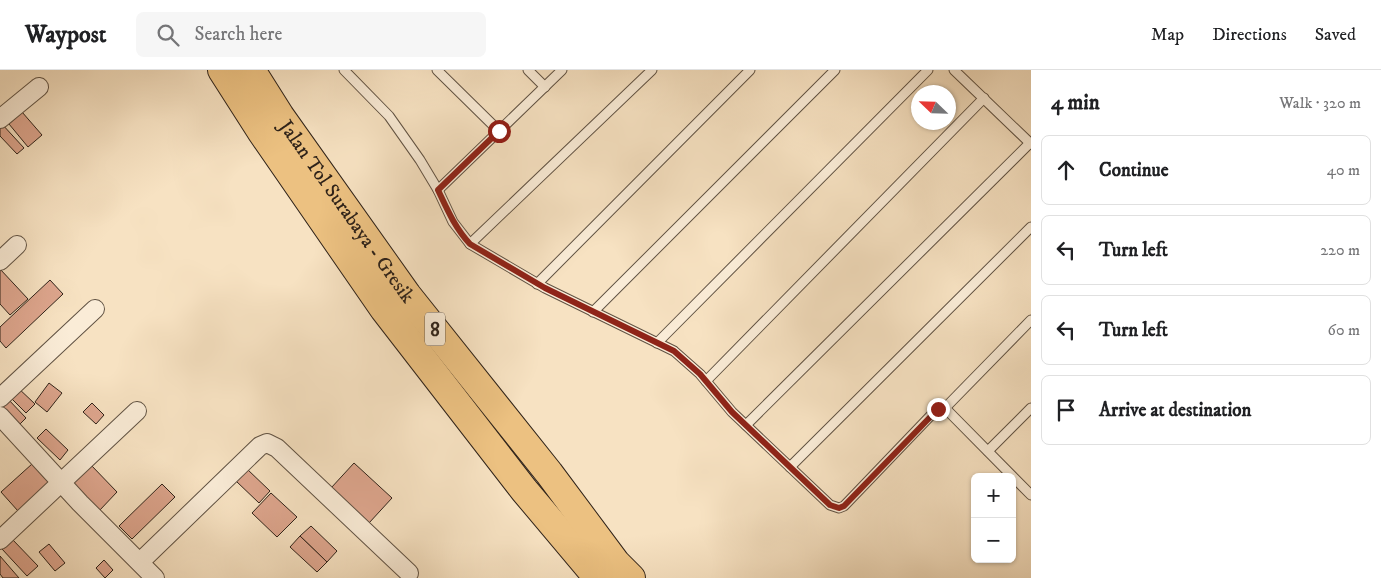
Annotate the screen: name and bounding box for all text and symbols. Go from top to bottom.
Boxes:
search box [136,12,486,57]
text: Waypost [25,20,106,50]
icon: search [154,21,182,49]
text: Search here [194,23,282,46]
text: Map [1151,24,1184,46]
text: Directions [1212,24,1287,46]
text: Saved [1315,24,1356,46]
north arrow [911,85,956,130]
text: 4 min [1051,90,1100,116]
text: Walk · 320 m [1279,93,1361,113]
street label: Jalan Tol Surabaya - Gresik [272,114,420,309]
route start [488,120,511,143]
icon: ahead [1052,156,1080,184]
text: Continue [1099,159,1169,182]
text: 40 m [1327,160,1360,180]
icon: left [1052,236,1080,264]
text: Turn left [1099,239,1168,262]
text: 220 m [1320,240,1360,260]
road number: 8 [425,312,445,346]
icon: left [1052,316,1080,344]
text: Turn left [1099,319,1168,342]
text: 60 m [1328,320,1360,340]
icon: arrive [1052,396,1080,424]
route end [927,398,950,421]
text: Arrive at destination [1099,399,1251,422]
map controls [971,473,1016,563]
button: + [971,473,1016,518]
button: − [971,518,1016,563]

